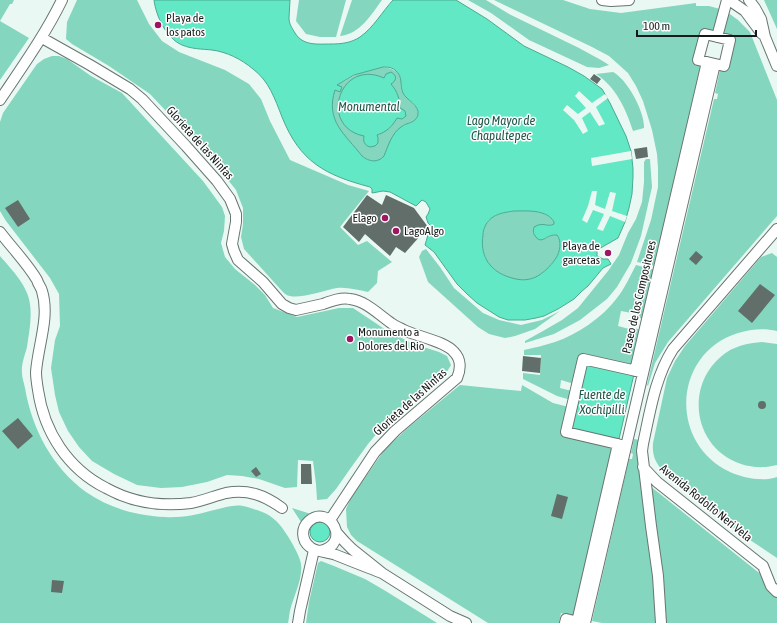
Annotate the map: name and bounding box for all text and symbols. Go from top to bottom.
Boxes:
place label: Playa de los patos [166,11,205,39]
scale bar [637,12,756,38]
text: 100 m [643,19,670,33]
marker: Playa de los patos [153,20,163,30]
water label: Monumental [338,99,400,114]
street label: Glorieta de las Ninfas [163,103,237,183]
water label: Lago Mayor de Chapultepec [467,113,535,143]
place label: Elago [353,211,377,225]
marker: Elago [380,213,390,223]
place label: LagoAlgo [404,224,445,238]
marker: LagoAlgo [391,226,401,236]
place label: Playa de garcetas [562,239,600,267]
street label: Paseo de los Compositores [619,239,659,355]
marker: Playa de garcetas [603,248,613,258]
place label: Monumento a Dolores del Rio [358,325,425,353]
marker: Monumento a Dolores del Rio [345,334,355,344]
street label: Glorieta de las Ninfas [370,365,450,439]
water label: Fuente de Xochipilli [579,387,626,417]
street label: Avenida Rodolfo Neri Vela [657,462,755,544]

